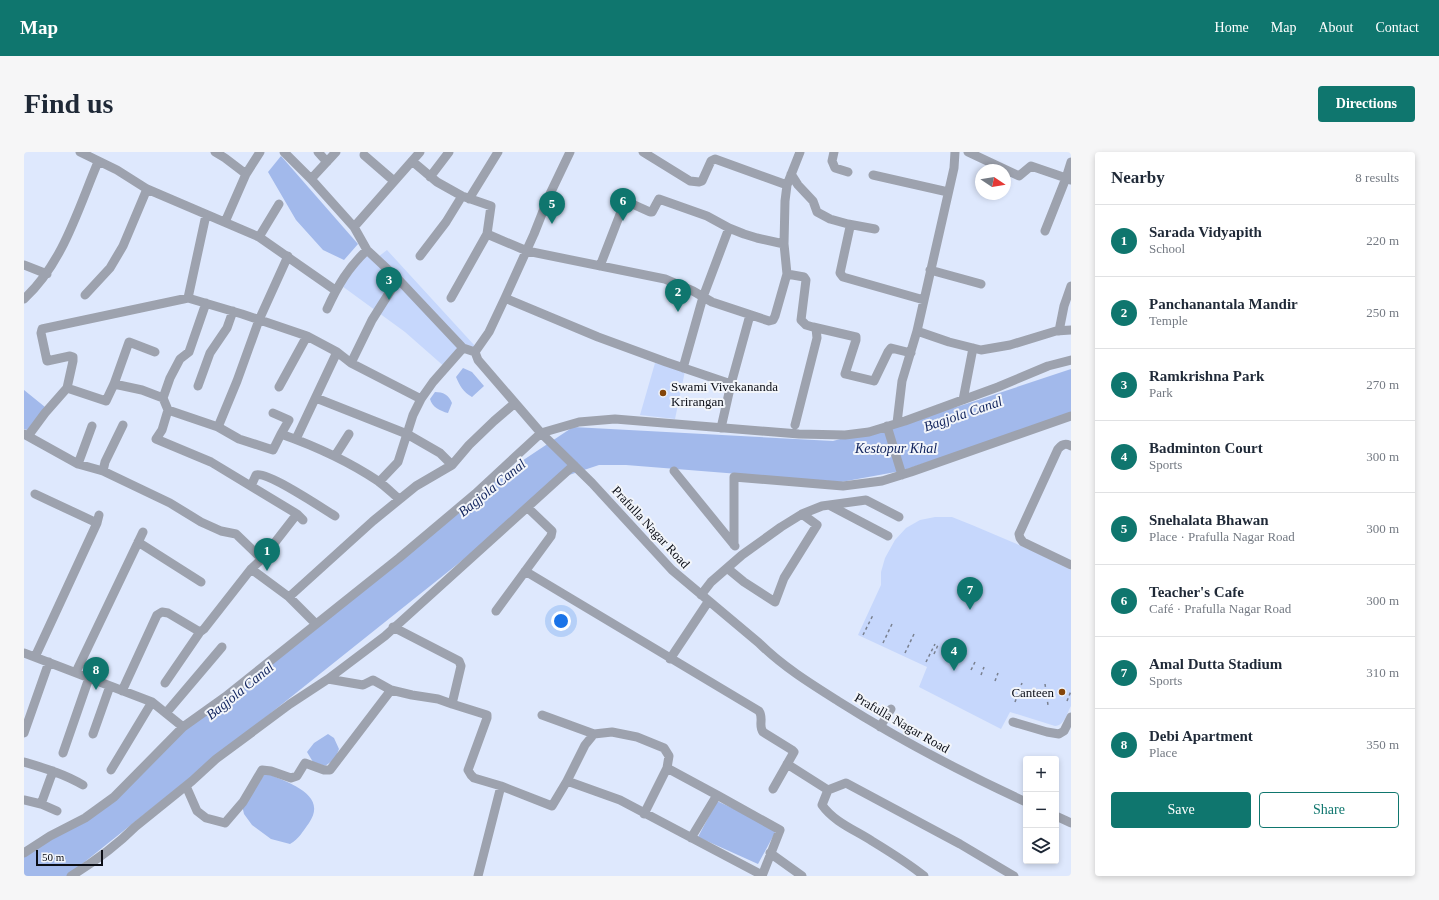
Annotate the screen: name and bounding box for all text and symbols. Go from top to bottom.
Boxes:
text: Map [20,17,58,38]
text: Home [1215,20,1249,35]
text: Map [1271,20,1296,35]
text: About [1318,20,1353,35]
text: Contact [1375,20,1419,35]
button: Directions [1318,86,1415,122]
text: Find us [24,88,114,119]
north arrow [975,164,1011,200]
text: Nearby [1111,168,1165,187]
text: 8 results [1355,170,1399,185]
pin: 6 [610,188,636,221]
pin: 5 [539,191,565,224]
text: Sarada Vidyapith [1149,224,1262,240]
text: 1 [1121,233,1127,248]
text: 220 m [1366,233,1399,248]
text: School [1149,241,1185,256]
pin: 3 [376,267,402,300]
pin: 2 [665,279,691,312]
text: Panchanantala Mandir [1149,296,1298,312]
text: 2 [1121,305,1127,320]
text: 250 m [1366,305,1399,320]
text: Temple [1149,313,1188,328]
text: Ramkrishna Park [1149,368,1264,384]
text: 3 [1121,377,1127,392]
text: 270 m [1366,377,1399,392]
place label: Swami Vivekananda Krirangan [671,379,778,409]
text: Park [1149,385,1173,400]
marker: Swami Vivekananda Krirangan [658,388,668,398]
water label: Bagjola Canal [922,394,1004,434]
text: Badminton Court [1149,440,1263,456]
water label: Kestopur Khal [854,441,937,456]
text: 4 [1121,449,1127,464]
text: 300 m [1366,449,1399,464]
water label: Bagjola Canal [455,456,529,520]
text: Sports [1149,457,1182,472]
street label: Prafulla Nagar Road [609,483,693,572]
text: Snehalata Bhawan [1149,512,1269,528]
text: 5 [1121,521,1127,536]
text: 300 m [1366,521,1399,536]
text: Place · Prafulla Nagar Road [1149,529,1295,544]
pin: 1 [254,538,280,571]
pin: 7 [957,577,983,610]
text: Teacher's Cafe [1149,584,1244,600]
text: 6 [1121,593,1127,608]
text: 300 m [1366,593,1399,608]
text: Café · Prafulla Nagar Road [1149,601,1291,616]
your location [551,611,571,631]
pin: 4 [941,638,967,671]
text: Amal Dutta Stadium [1149,656,1282,672]
pin: 8 [83,657,109,690]
water label: Bagjola Canal [203,659,277,723]
text: 7 [1121,665,1127,680]
text: 310 m [1366,665,1399,680]
text: Sports [1149,673,1182,688]
place label: Canteen [1011,685,1054,700]
marker: Canteen [1057,687,1067,697]
street label: Prafulla Nagar Road [852,690,952,756]
text: Debi Apartment [1149,728,1253,744]
text: 8 [1121,737,1127,752]
text: 350 m [1366,737,1399,752]
text: Place [1149,745,1177,760]
map controls [1023,756,1059,864]
button: + [1023,756,1059,792]
button: − [1023,792,1059,828]
button: Save [1111,792,1251,828]
button: Share [1259,792,1399,828]
button: layers [1023,828,1059,864]
scale bar [36,848,103,867]
text: 50 m [42,851,64,863]

